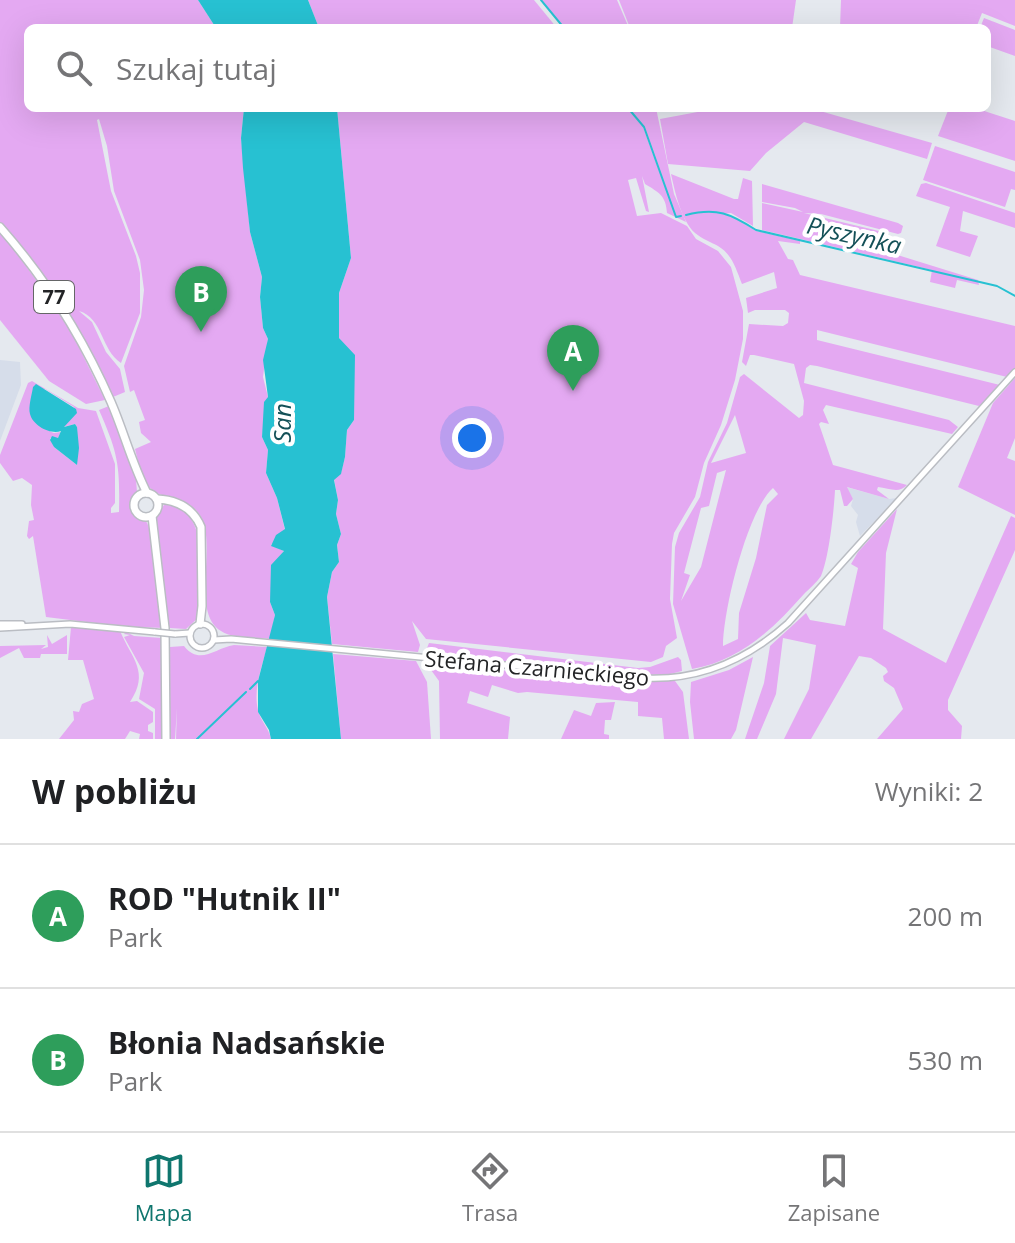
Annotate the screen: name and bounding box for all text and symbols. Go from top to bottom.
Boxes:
search box [24,24,991,112]
icon: search [52,46,96,90]
text: Szukaj tutaj [116,48,277,89]
water label: Pyszynka [804,208,905,261]
pin: B [175,266,227,332]
road number: 77 [34,281,74,313]
pin: A [547,325,599,391]
water label: San [265,403,298,443]
your location [452,418,492,458]
street label: Stefana Czarnieckiego [424,642,651,692]
text: W pobliżu [32,768,197,814]
text: Wyniki: 2 [875,773,983,809]
text: ROD "Hutnik II" [108,878,341,919]
text: A [49,898,67,934]
text: 200 m [908,898,983,934]
text: Park [108,919,162,955]
text: Błonia Nadsańskie [108,1022,385,1063]
text: B [49,1042,67,1078]
text: 530 m [908,1042,983,1078]
text: Park [108,1063,162,1099]
tab: Mapa [135,1149,193,1227]
tab: Trasa [462,1149,518,1227]
tab: Zapisane [788,1149,880,1227]

